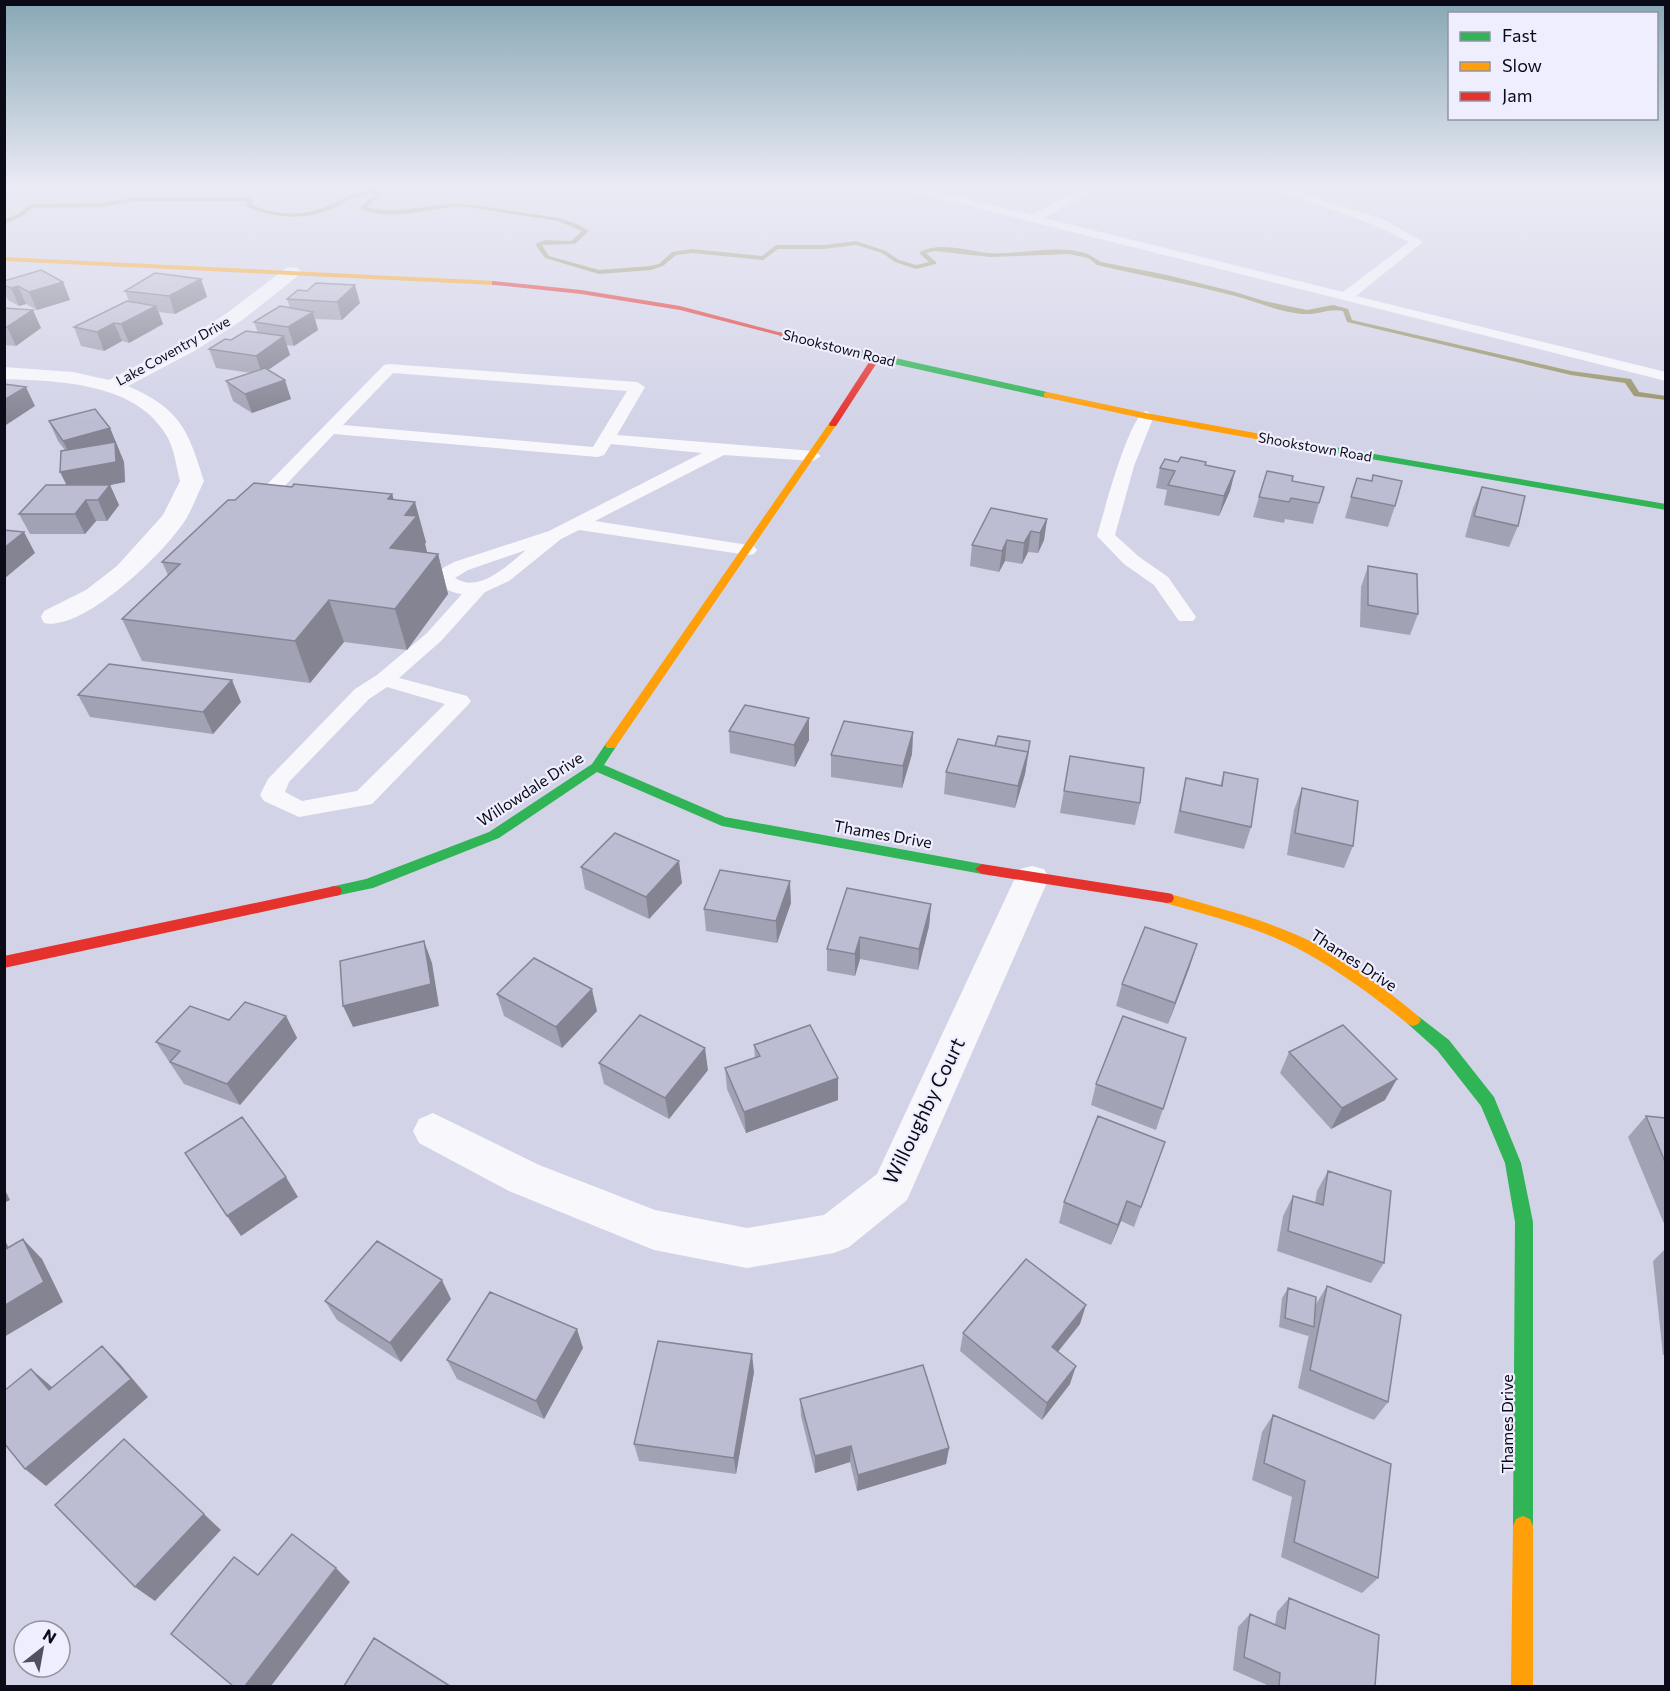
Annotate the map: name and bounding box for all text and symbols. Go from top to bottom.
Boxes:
legend [1448,12,1658,120]
text: Fast [1502,24,1537,46]
text: Slow [1502,54,1542,76]
text: Jam [1502,84,1532,106]
street label: Lake Coventry Drive [113,312,233,389]
street label: Shookstown Road [781,325,897,370]
street label: Shookstown Road [1257,428,1373,465]
street label: Willowdale Drive [473,747,586,830]
street label: Thames Drive [833,816,934,851]
street label: Thames Drive [1308,925,1401,995]
street label: Willoughby Court [877,1033,969,1188]
street label: Thames Drive [1497,1374,1516,1474]
north arrow [12,1619,72,1679]
text: N [40,1624,60,1647]

